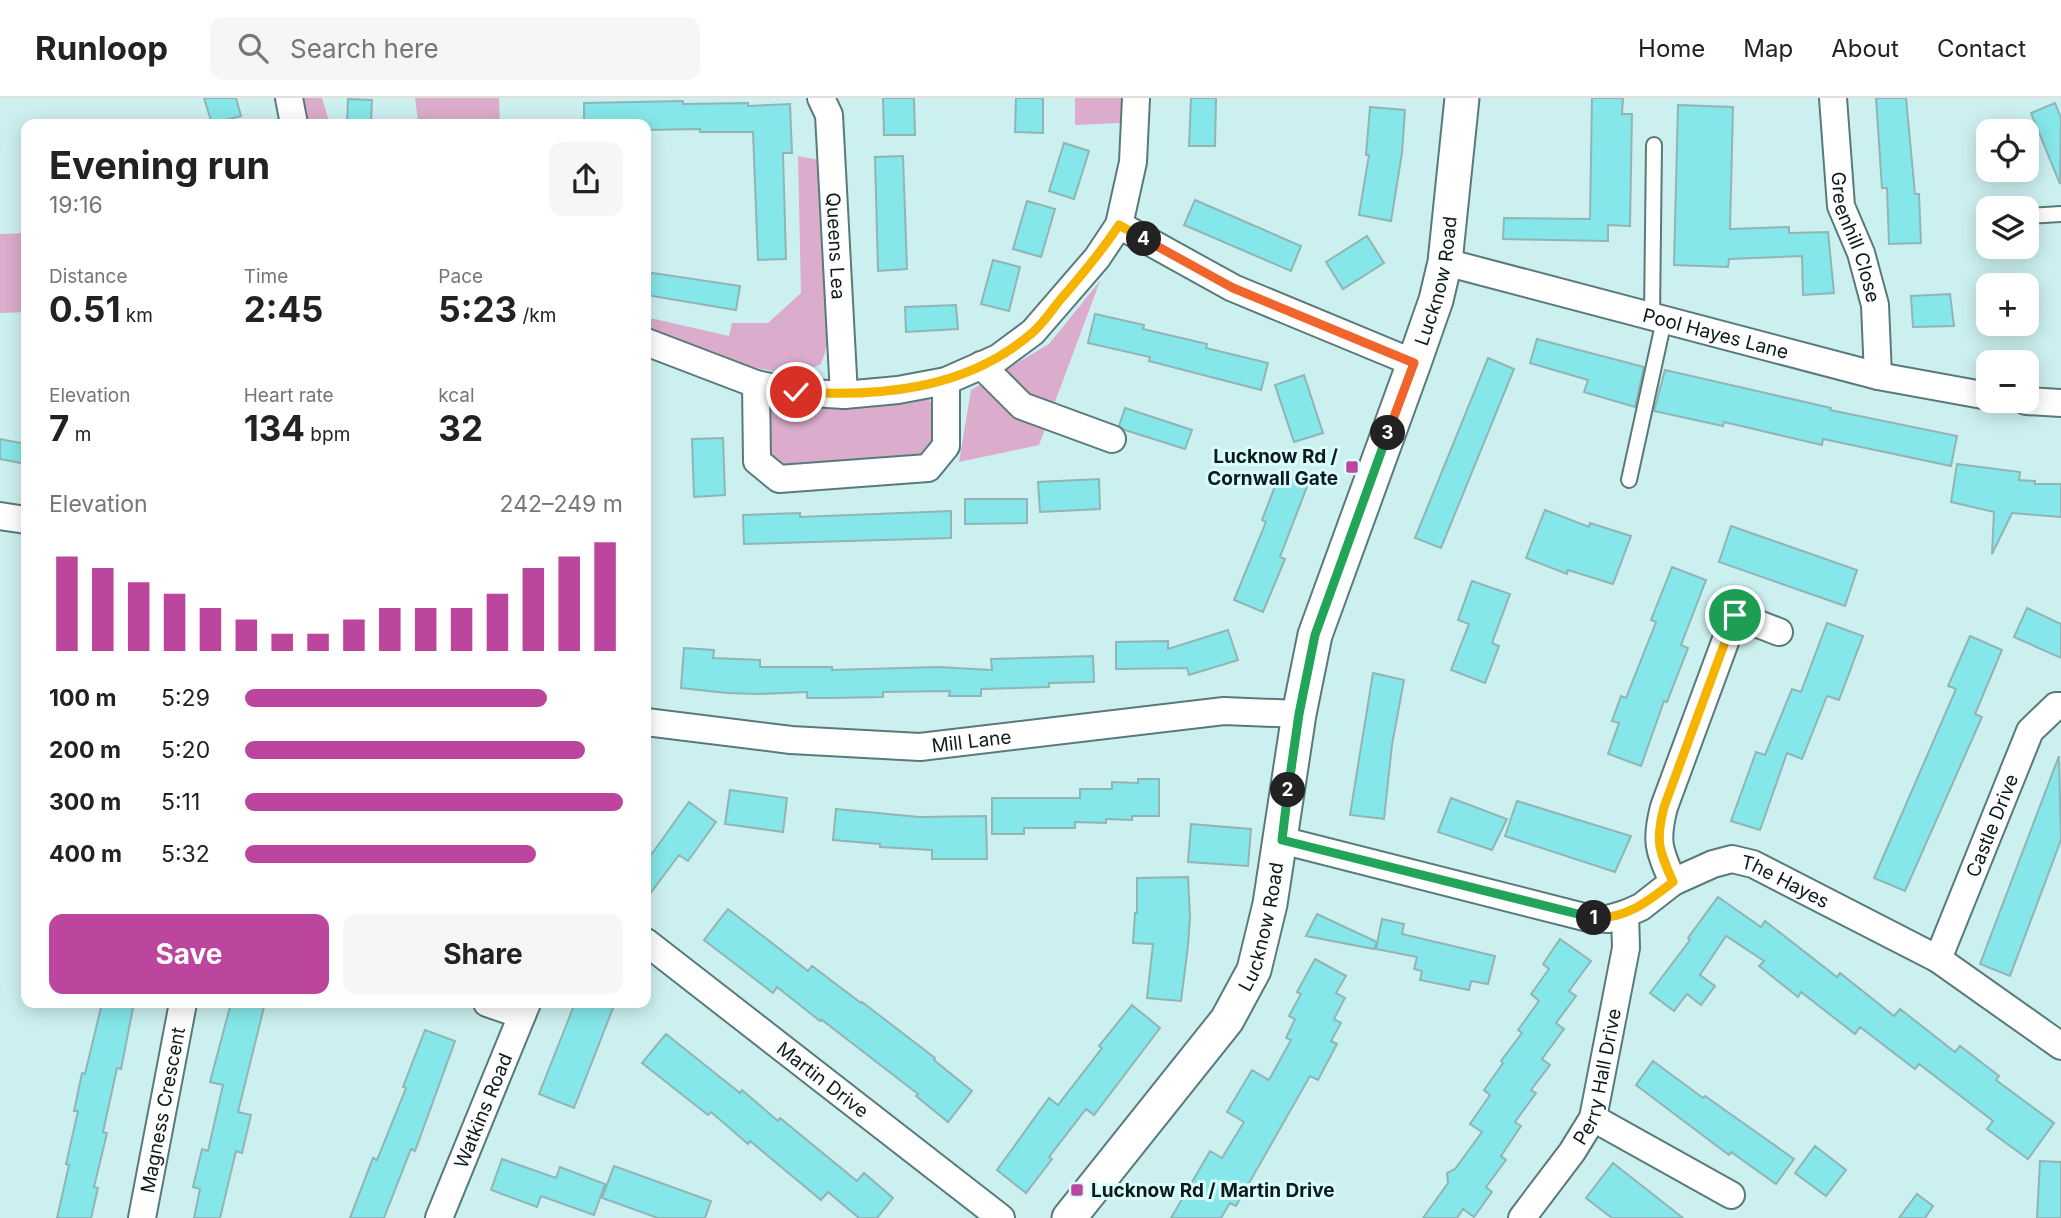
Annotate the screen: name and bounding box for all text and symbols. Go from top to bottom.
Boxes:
search box [210,17,700,80]
text: Runloop [35,28,168,68]
icon: search [234,29,272,67]
text: Search here [290,33,439,64]
text: Home [1638,34,1705,63]
text: Map [1743,34,1793,63]
text: About [1831,34,1899,63]
text: Contact [1937,34,2026,63]
map controls [1976,119,2039,413]
button: locate [1976,119,2039,182]
text: Evening run [49,142,270,188]
button: share [549,142,623,216]
street label: Greenhill Close [1827,171,1885,305]
text: 19:16 [49,191,103,219]
street label: Queens Lea [822,192,850,300]
button: layers [1976,196,2039,259]
street label: Lucknow Road [1410,215,1461,348]
pin: 4 [1126,222,1162,256]
text: 4 [1137,227,1150,250]
text: Distance [49,265,127,288]
text: Time [244,265,288,288]
text: Pace [438,265,483,288]
button: + [1976,273,2039,336]
text: 0.51 [49,288,121,330]
text: 2:45 [244,288,323,330]
text: 5:23 [438,288,517,330]
street label: Pool Hayes Lane [1640,303,1791,363]
text: km [121,304,153,327]
text: /km [517,304,556,327]
button: − [1976,350,2039,413]
pin [766,362,826,422]
icon: check [777,373,815,411]
text: Elevation [49,384,130,407]
text: Heart rate [244,384,334,407]
text: kcal [438,384,475,407]
text: 7 [49,407,69,449]
text: 134 [244,407,305,449]
text: 32 [438,407,483,449]
pin: 3 [1370,416,1406,450]
text: 3 [1381,421,1394,444]
text: m [69,423,91,446]
text: bpm [305,423,350,446]
place label: Lucknow Rd / Cornwall Gate [1207,445,1339,490]
marker: Lucknow Rd / Cornwall Gate [1344,459,1360,475]
text: Elevation [49,490,148,518]
text: 242–249 m [500,490,623,518]
pin [1705,585,1765,645]
icon: arrive [1716,596,1754,634]
text: 100 m [49,684,116,712]
text: 5:29 [161,684,210,712]
street label: Mill Lane [930,725,1012,757]
text: 200 m [49,736,121,764]
text: 5:20 [161,736,210,764]
street label: Castle Drive [1961,771,2023,880]
pin: 2 [1270,772,1306,808]
text: 2 [1282,778,1293,801]
text: 300 m [49,788,121,816]
text: 5:11 [161,788,200,816]
text: 400 m [49,840,122,868]
text: 5:32 [161,840,210,868]
street label: The Hayes [1739,850,1833,913]
street label: Lucknow Road [1233,861,1288,995]
pin: 1 [1576,900,1612,936]
text: 1 [1589,906,1598,929]
button: Save [49,914,329,994]
button: Share [343,914,623,994]
street label: Perry Hall Drive [1568,1006,1626,1149]
street label: Magness Crescent [136,1025,190,1195]
street label: Martin Drive [772,1037,873,1122]
street label: Watkins Road [449,1050,517,1172]
place label: Lucknow Rd / Martin Drive [1091,1179,1335,1202]
marker: Lucknow Rd / Martin Drive [1069,1182,1085,1198]

